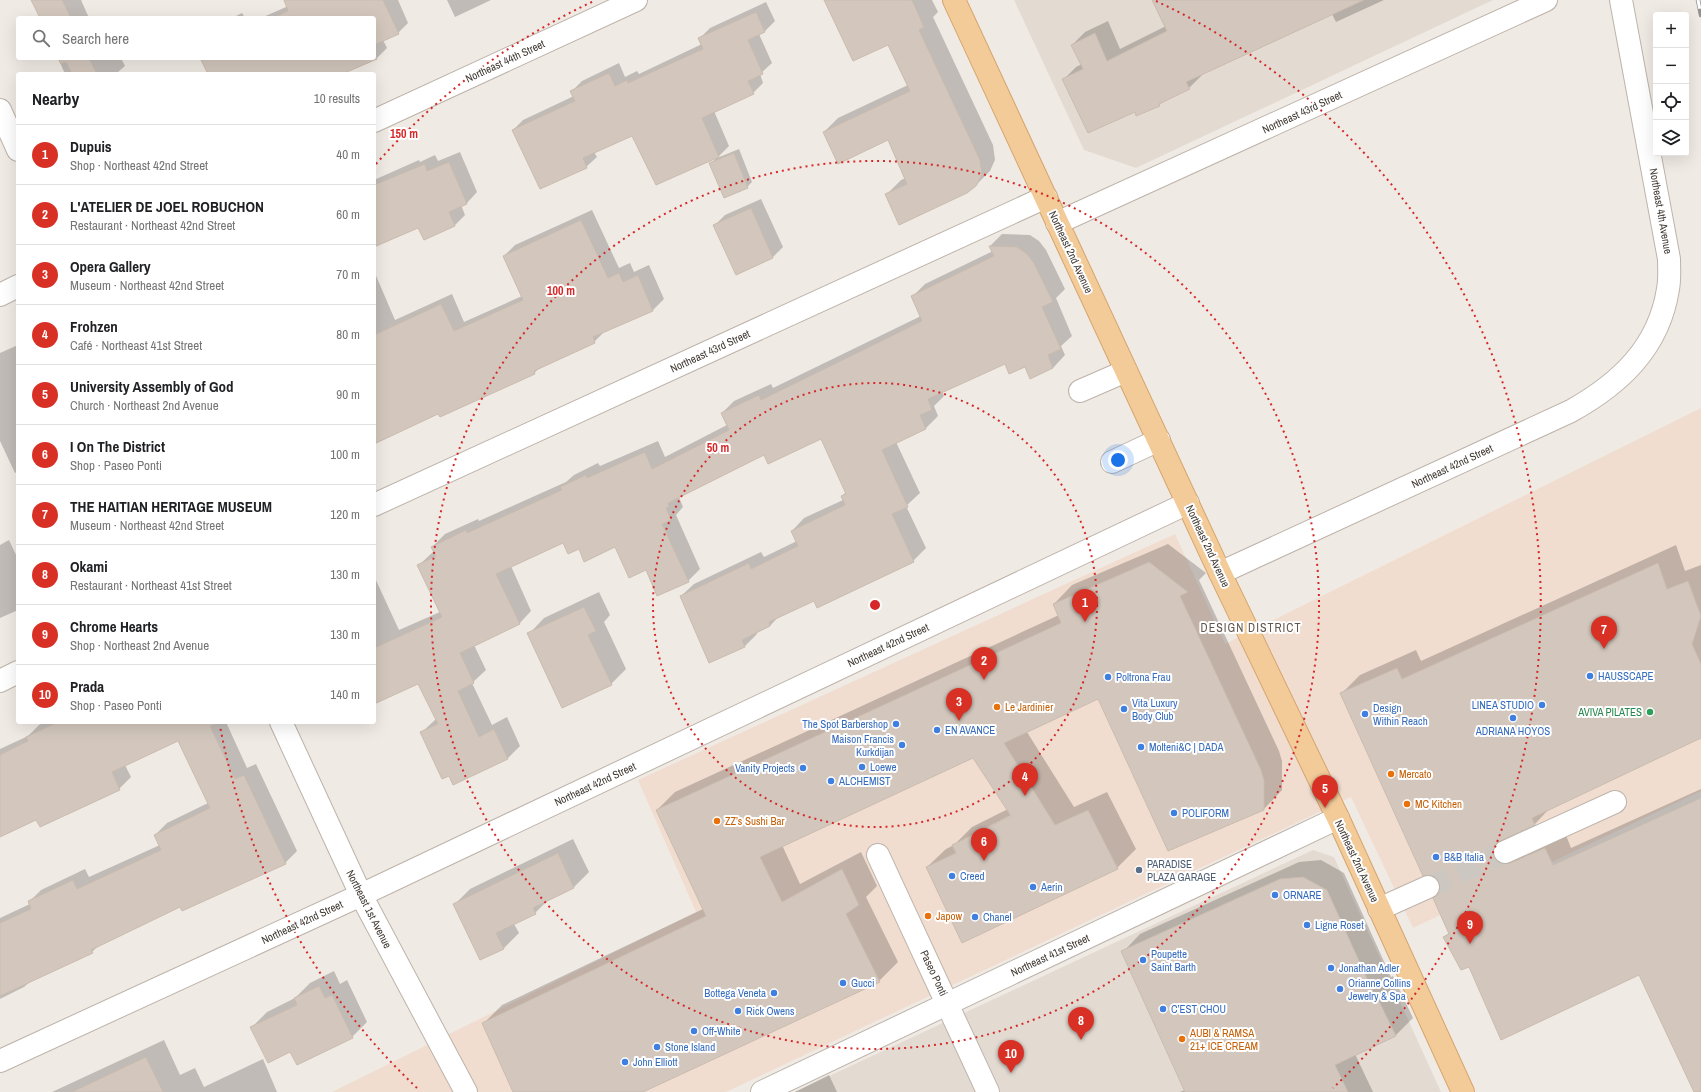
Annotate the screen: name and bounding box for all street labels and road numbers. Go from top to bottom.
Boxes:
street label: Northeast 44th Street [463,36,547,85]
street label: Northeast 43rd Street [1260,87,1344,137]
street label: Northeast 4th Avenue [1647,167,1675,255]
street label: Northeast 2nd Avenue [1046,209,1096,295]
street label: Northeast 43rd Street [668,326,752,376]
street label: Northeast 42nd Street [1409,441,1495,491]
street label: Northeast 2nd Avenue [1183,503,1233,589]
street label: Northeast 42nd Street [845,620,931,670]
street label: Northeast 42nd Street [552,759,638,809]
street label: Northeast 2nd Avenue [1332,818,1382,904]
street label: Northeast 1st Avenue [343,867,395,951]
street label: Northeast 42nd Street [259,897,345,947]
street label: Northeast 41st Street [1008,930,1092,979]
street label: Paseo Ponti [917,948,951,998]

